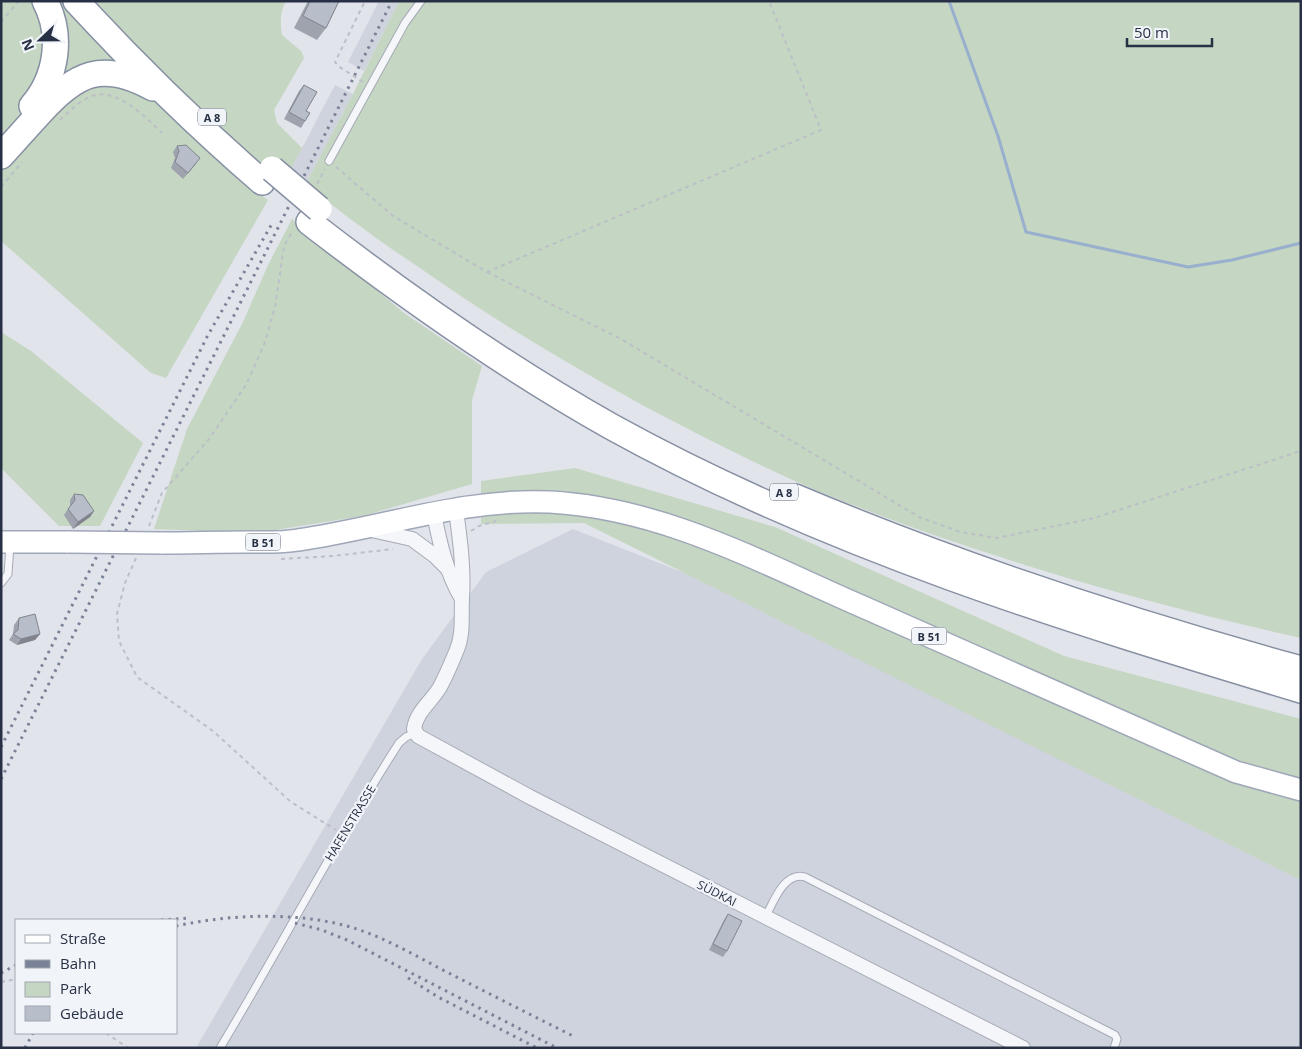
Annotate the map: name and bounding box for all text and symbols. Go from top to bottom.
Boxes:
north arrow [15,15,65,65]
scale bar [1127,15,1212,47]
text: 50 m [1134,22,1169,42]
text: N [17,36,38,54]
road number: A 8 [198,108,226,125]
road number: A 8 [770,484,798,501]
road number: B 51 [246,534,280,550]
road number: B 51 [912,628,946,644]
street label: HAFENSTRASSE [320,782,380,864]
street label: SÜDKAI [694,876,740,910]
legend [15,919,178,1034]
text: Straße [60,928,106,948]
text: Bahn [60,953,96,973]
text: Park [60,978,91,998]
text: Gebäude [60,1003,124,1023]

